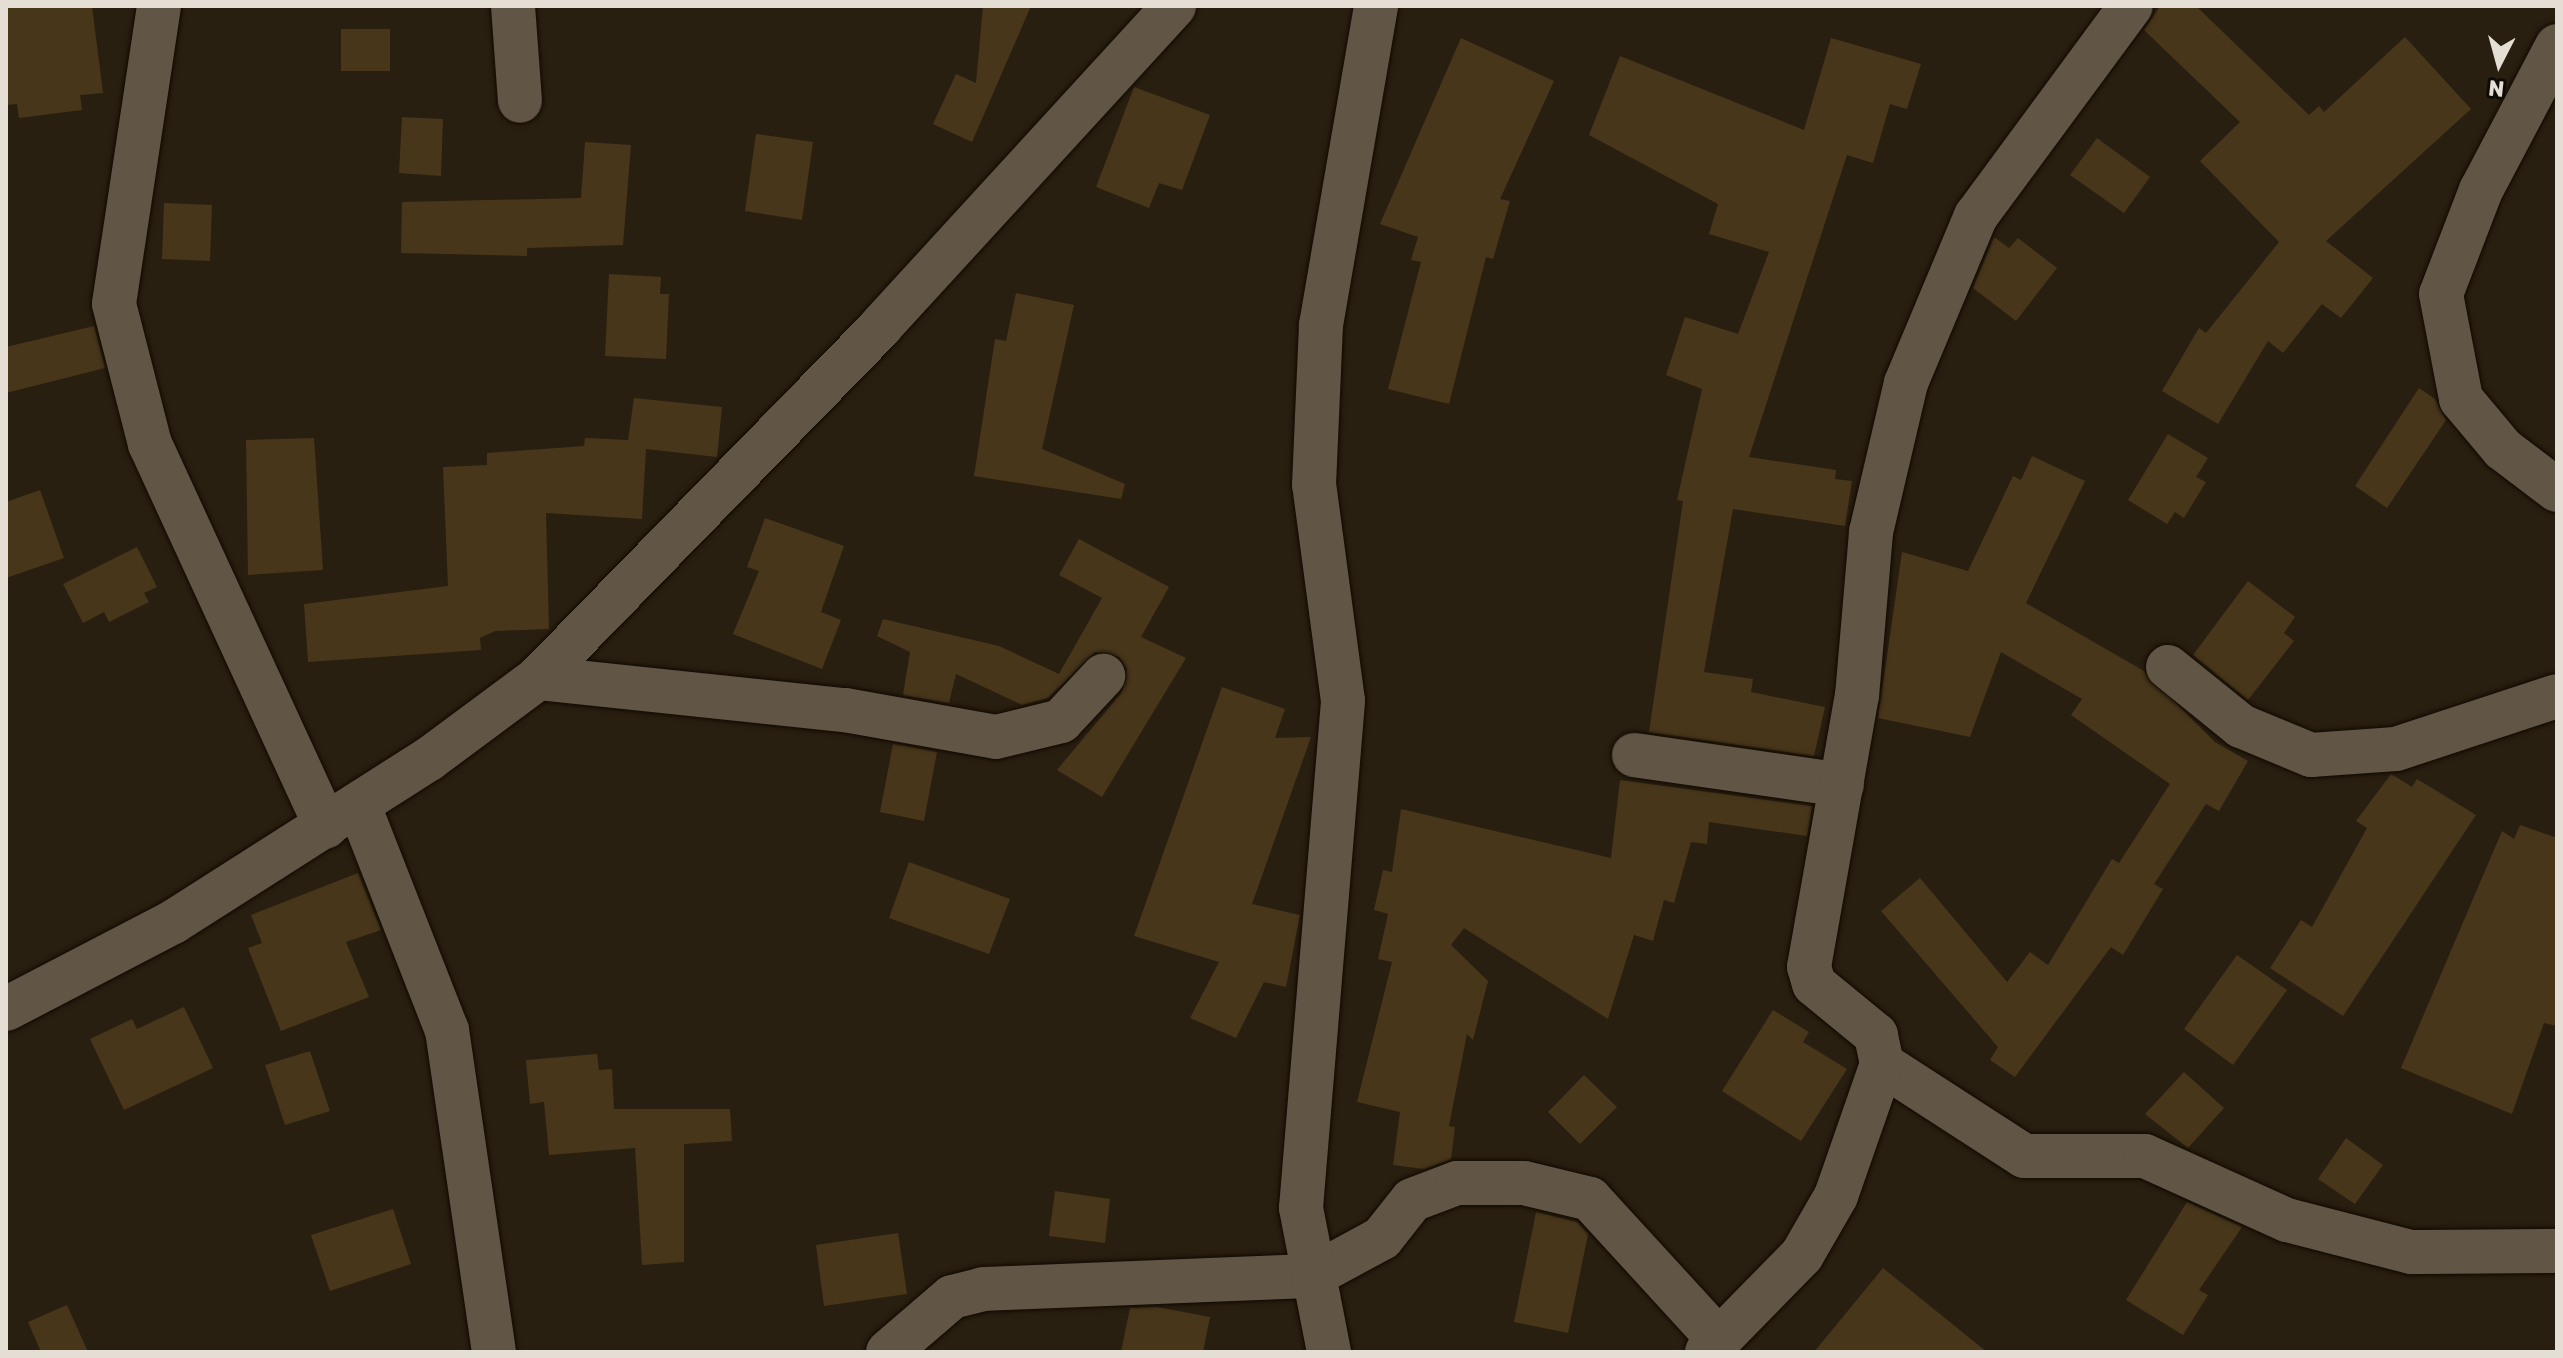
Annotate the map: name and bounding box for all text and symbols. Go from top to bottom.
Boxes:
north arrow [2459,24,2539,104]
text: N [2487,74,2506,103]

